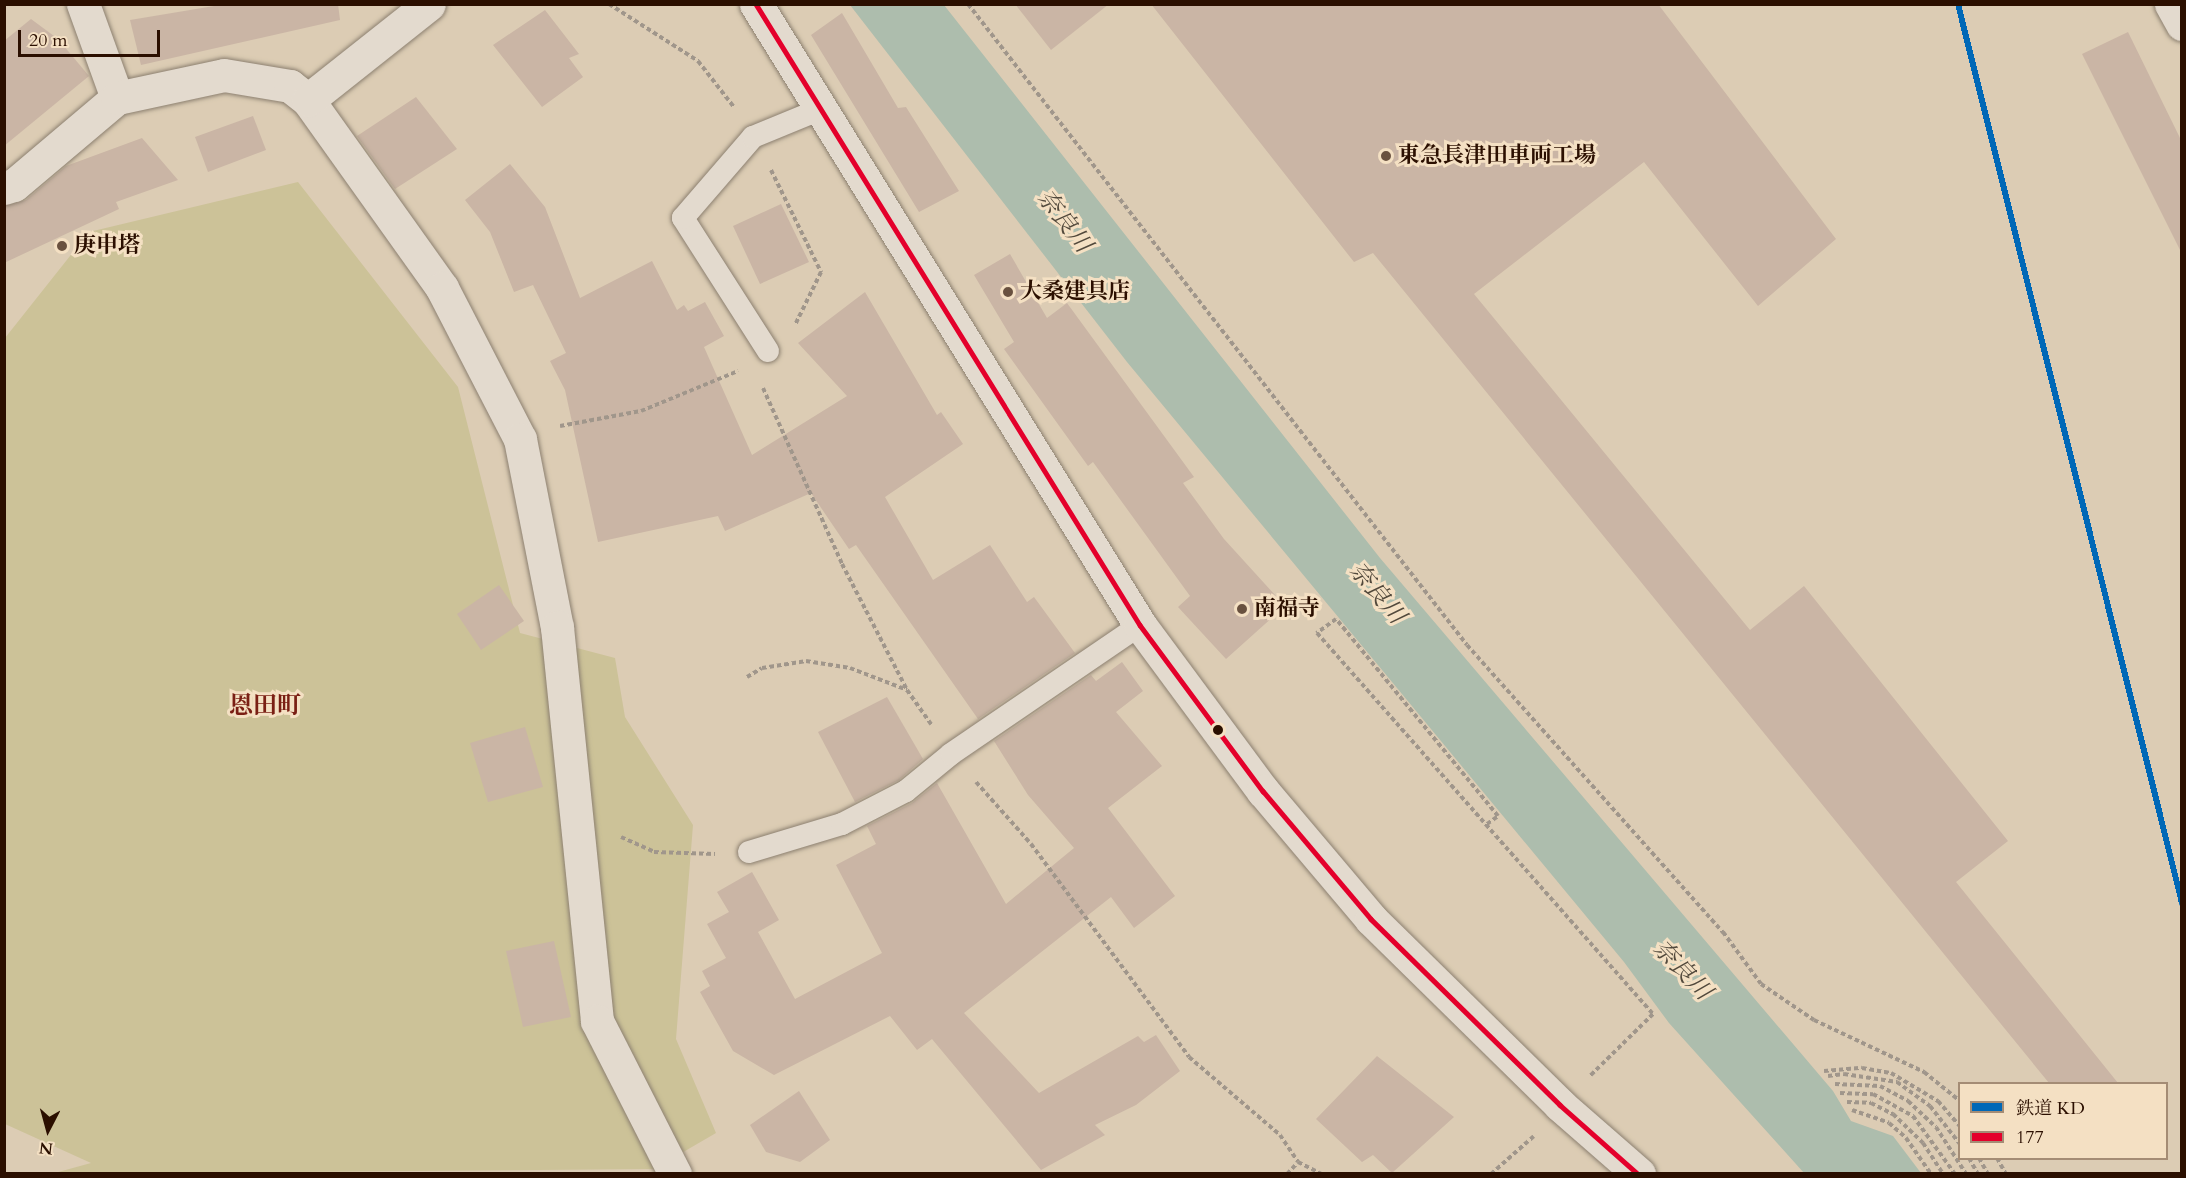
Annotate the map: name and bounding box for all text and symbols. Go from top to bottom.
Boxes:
scale bar [21,18,164,56]
text: 20 m [29,28,68,53]
place label: 東急長津田車両工場 [1398,143,1596,169]
marker: 東急長津田車両工場 [1379,149,1393,163]
water label: 奈良川 [1030,184,1098,258]
place label: 庚申塔 [74,233,140,259]
marker: 庚申塔 [55,239,69,253]
place label: 大桑建具店 [1020,279,1130,305]
marker: 大桑建具店 [1001,285,1015,299]
water label: 奈良川 [1343,556,1411,630]
place label: 南福寺 [1254,596,1320,622]
marker: 南福寺 [1235,602,1249,616]
district label: 恩田町 [229,692,301,720]
unlabelled marker [1212,724,1224,736]
water label: 奈良川 [1647,934,1717,1006]
legend [1958,1082,2168,1160]
text: 鉄道 KD [2016,1096,2085,1121]
north arrow [18,1100,78,1160]
text: 177 [2016,1125,2044,1150]
text: N [38,1136,54,1160]

